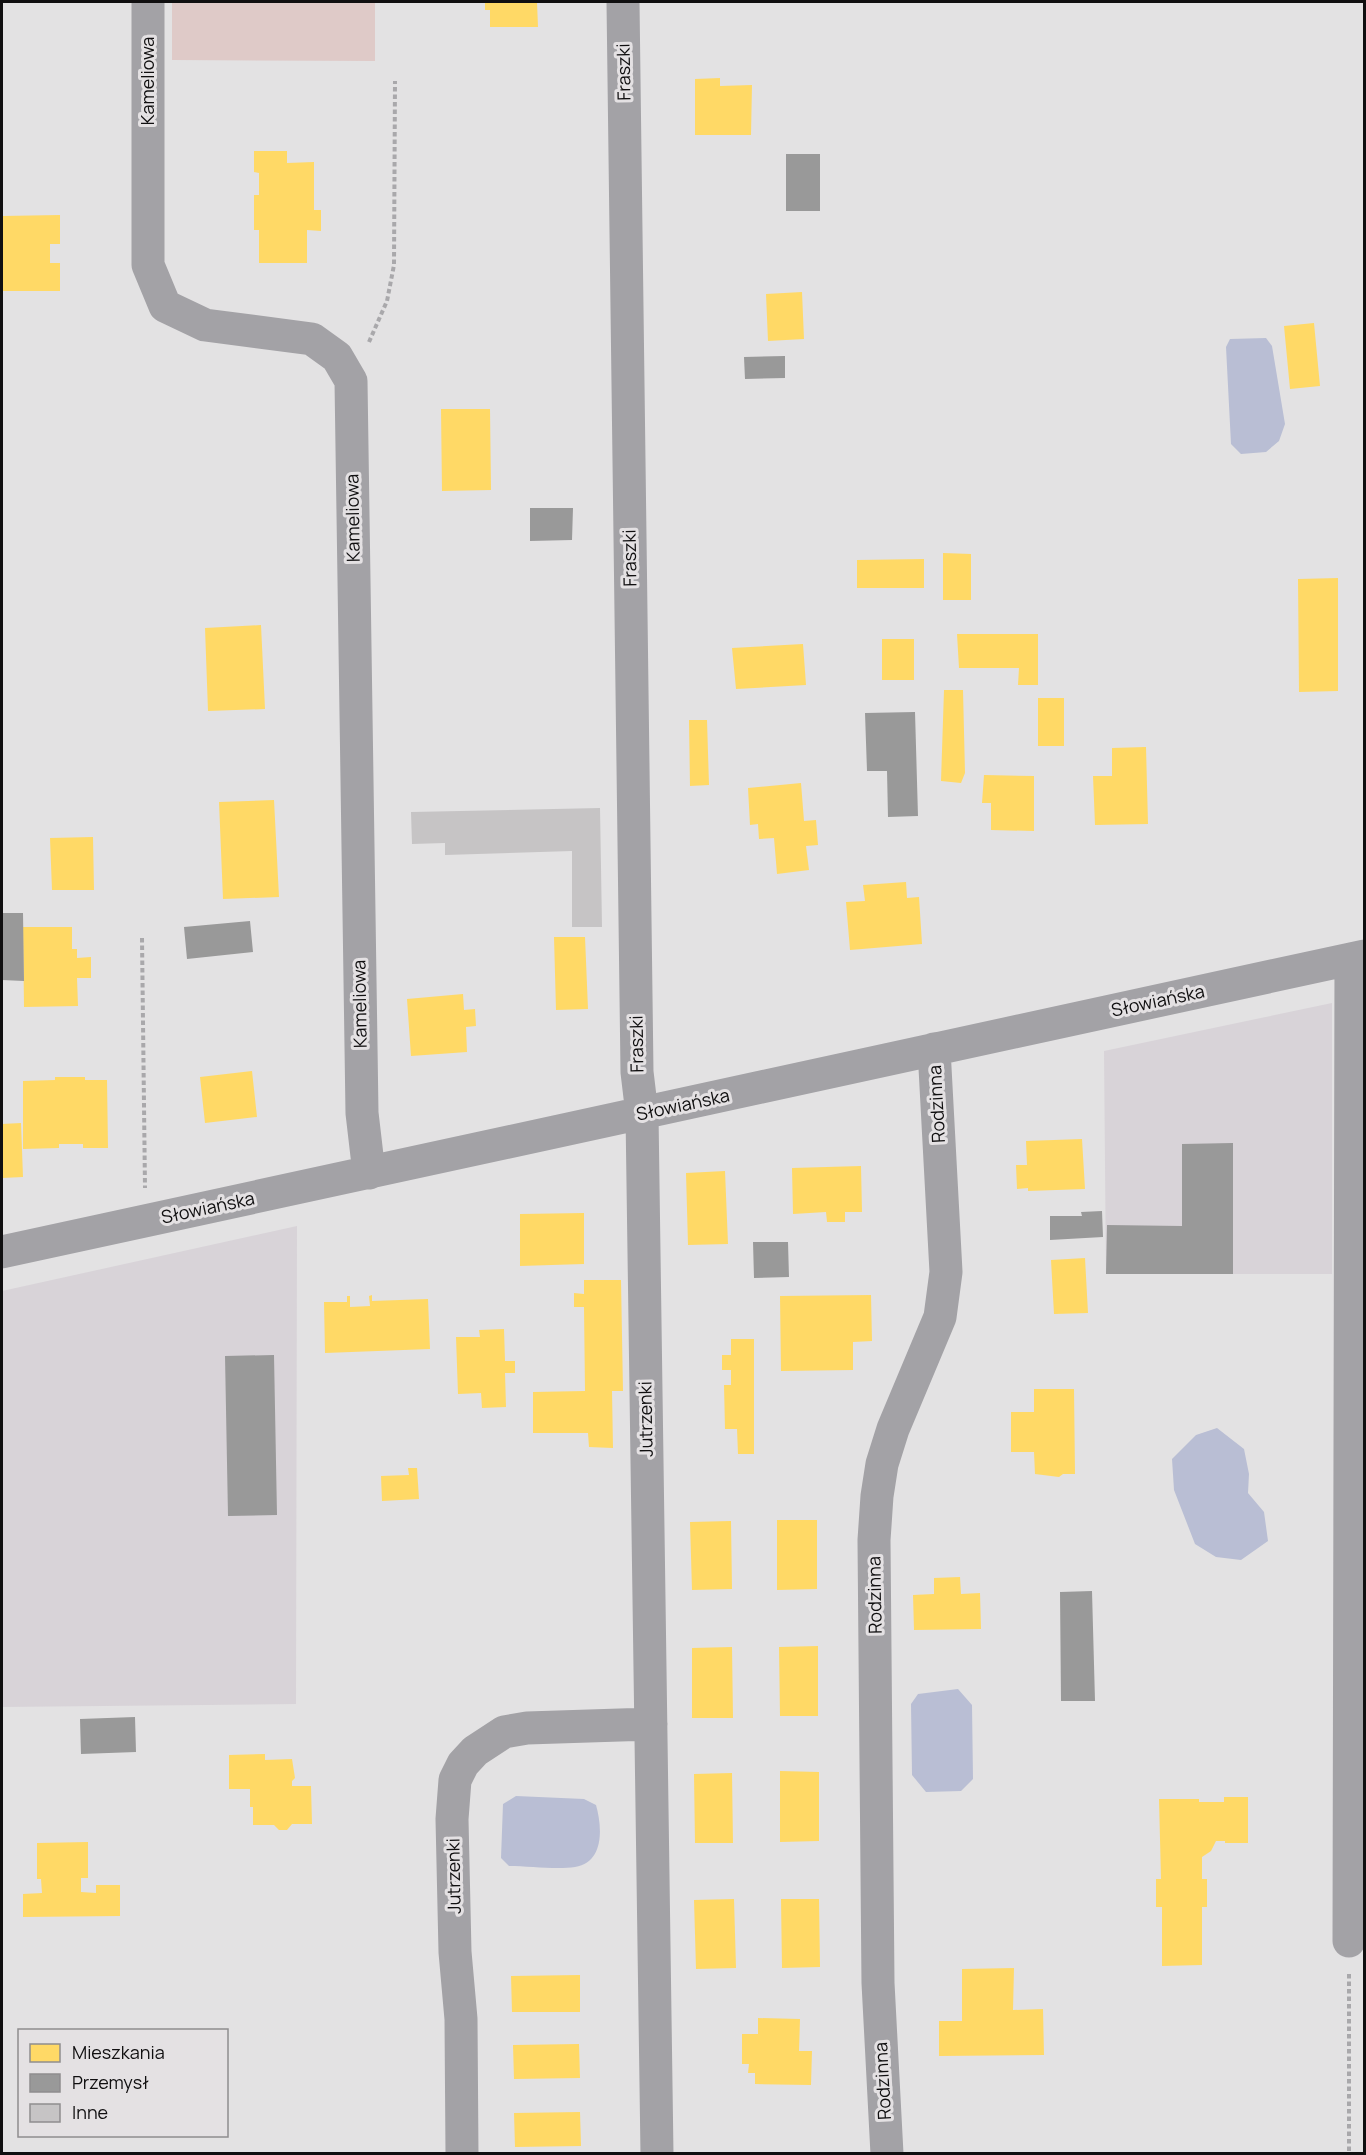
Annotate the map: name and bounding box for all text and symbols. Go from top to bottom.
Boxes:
street label: Kameliowa [135,37,159,125]
street label: Fraszki [611,43,635,101]
street label: Kameliowa [339,474,365,562]
street label: Fraszki [617,529,641,587]
street label: Kameliowa [346,960,372,1048]
street label: Słowiańska [1109,978,1207,1022]
street label: Fraszki [624,1015,648,1073]
street label: Rodzinna [922,1065,950,1144]
street label: Słowiańska [634,1082,732,1126]
street label: Słowiańska [159,1185,257,1229]
street label: Jutrzenki [632,1381,658,1457]
street label: Rodzinna [861,1556,887,1634]
street label: Jutrzenki [440,1838,466,1914]
legend [18,2029,228,2137]
text: Mieszkania [72,2040,165,2064]
street label: Rodzinna [868,2042,896,2121]
text: Przemysł [72,2070,149,2094]
text: Inne [72,2100,108,2124]

